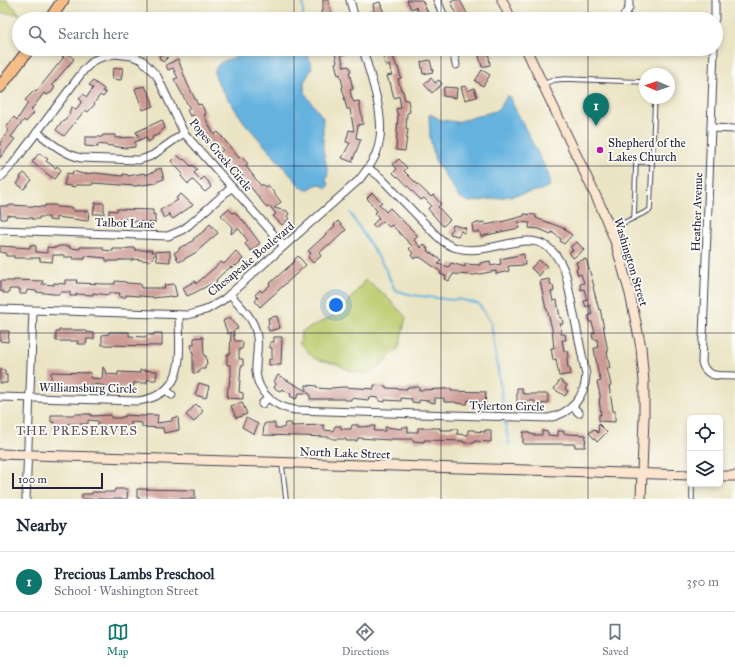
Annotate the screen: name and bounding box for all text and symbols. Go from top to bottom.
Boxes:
search box [12,12,723,56]
icon: search [26,23,48,45]
text: Search here [58,25,129,43]
north arrow [639,68,675,104]
pin: 1 [583,93,609,126]
street label: Popes Creek Circle [187,116,255,194]
place label: Shepherd of the Lakes Church [608,136,686,164]
marker: Shepherd of the Lakes Church [595,145,605,155]
street label: Heather Avenue [689,172,705,252]
street label: Talbot Lane [95,215,155,231]
street label: Washington Street [610,216,651,309]
street label: Chesapeake Boulevard [205,219,297,299]
your location [326,295,346,315]
street label: Williamsburg Circle [39,380,137,397]
street label: Tylerton Circle [469,398,545,414]
map controls [687,415,723,487]
button: locate [687,415,723,451]
district label: THE PRESERVES [16,423,138,439]
street label: North Lake Street [299,444,391,462]
button: layers [687,451,723,487]
scale bar [12,471,103,490]
text: 100 m [18,473,47,486]
text: Nearby [16,515,67,536]
text: Precious Lambs Preschool [54,565,215,583]
text: 1 [26,574,32,590]
text: 350 m [686,574,719,590]
text: School · Washington Street [54,583,199,599]
tab: Map [107,621,129,658]
tab: Directions [342,621,389,658]
tab: Saved [602,621,628,658]

